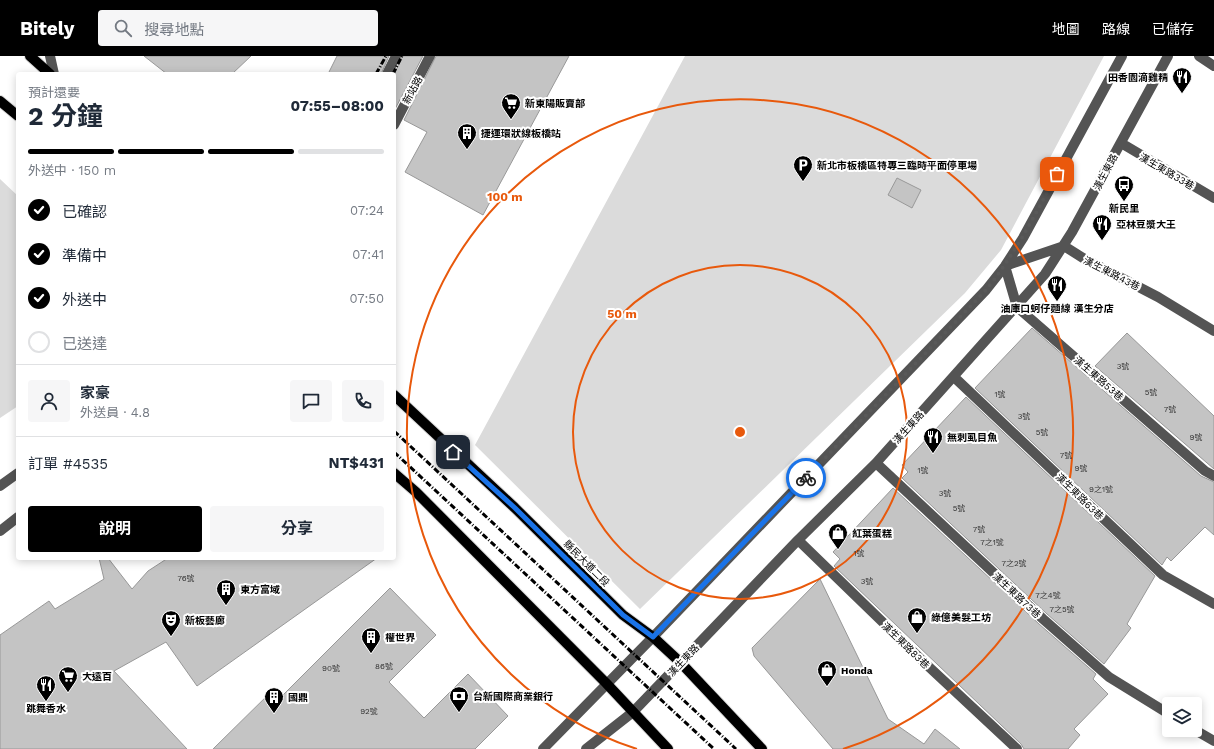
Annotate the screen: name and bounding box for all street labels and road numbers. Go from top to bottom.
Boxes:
street label: 新站路 [401,74,424,106]
street label: 漢生東路33巷 [1137,151,1196,192]
street label: 漢生東路 [1091,152,1120,192]
street label: 漢生東路43巷 [1082,254,1142,292]
street label: 漢生東路53巷 [1072,354,1126,403]
street label: 漢生東路 [891,409,926,446]
street label: 漢生東路63巷 [1054,471,1106,522]
street label: 縣民大道二段 [562,538,612,588]
street label: 漢生東路73巷 [990,570,1043,620]
street label: 漢生東路83巷 [880,620,932,671]
street label: 漢生東路 [666,642,701,679]

